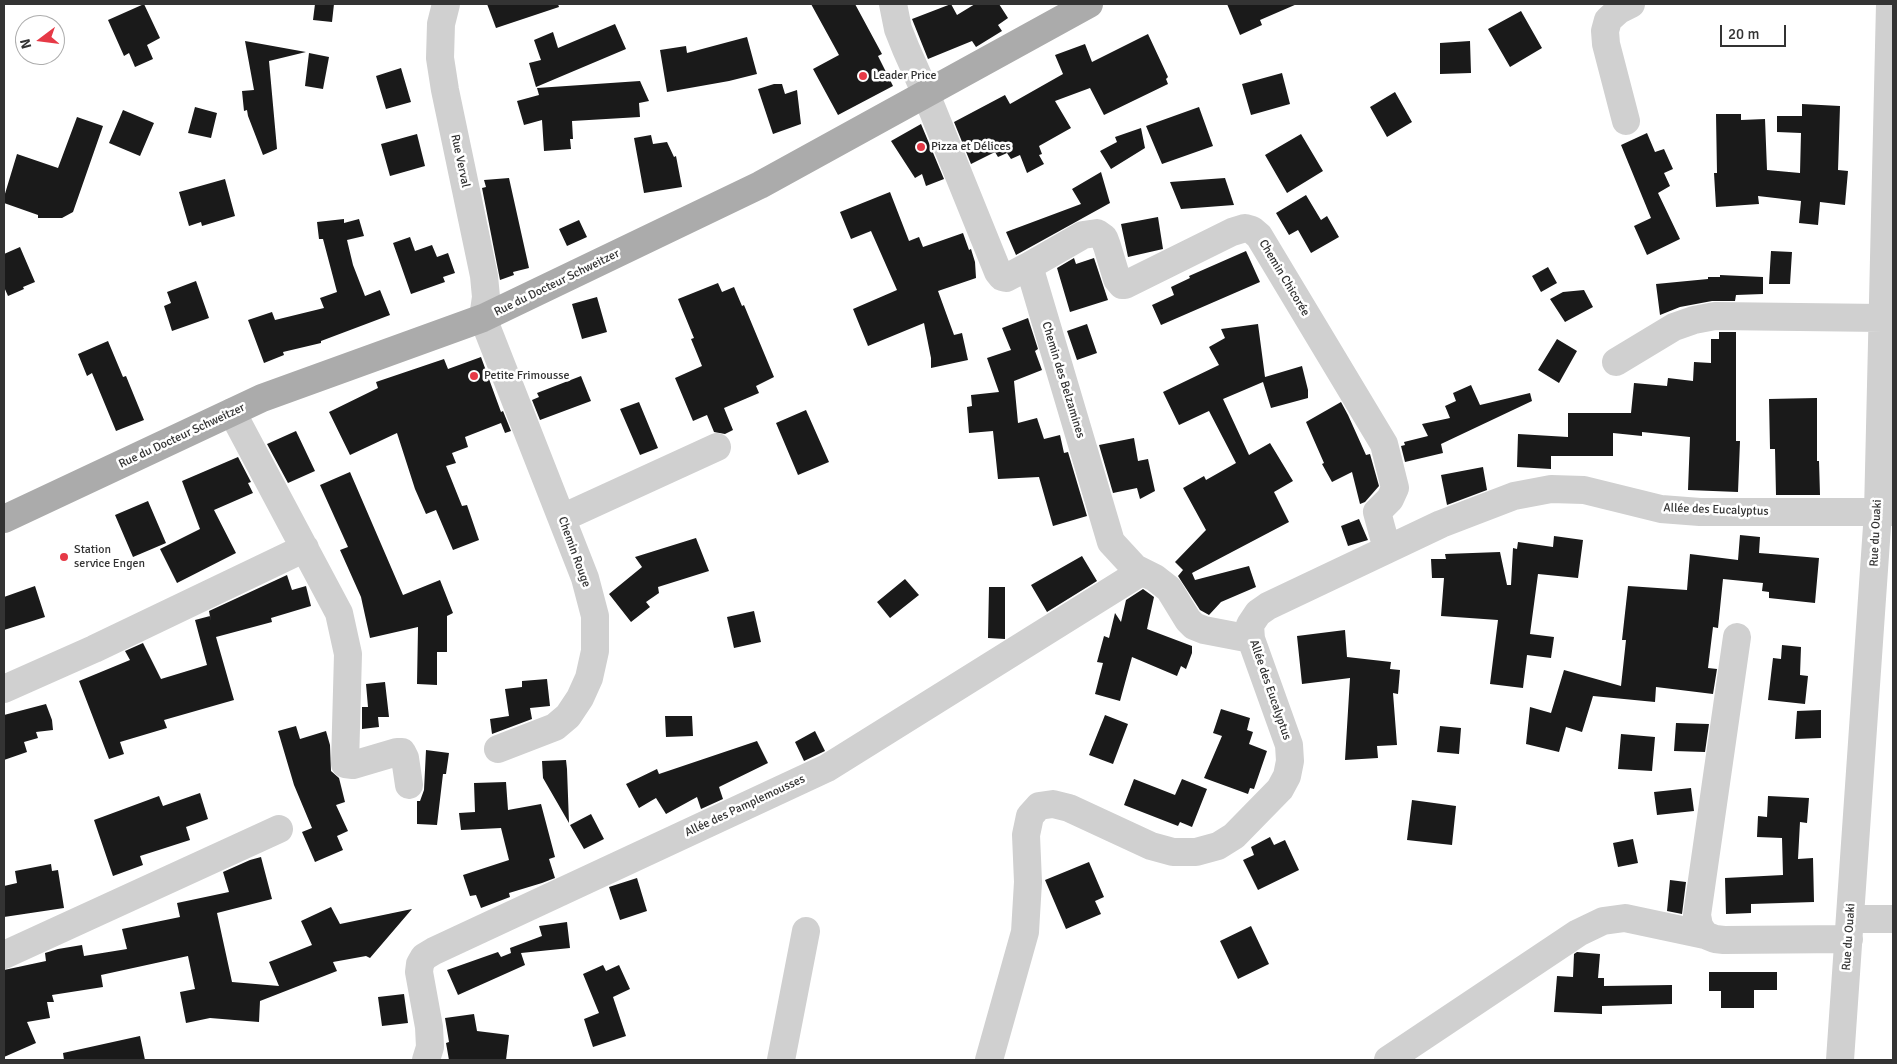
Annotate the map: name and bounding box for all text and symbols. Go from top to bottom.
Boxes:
north arrow [15,15,65,65]
scale bar [1722,15,1788,47]
text: 20 m [1728,25,1759,43]
text: N [17,37,35,51]
place label: Leader Price [873,69,937,83]
marker: Leader Price [857,70,869,82]
street label: Rue Verval [447,133,473,189]
place label: Pizza et Délices [931,140,1011,154]
marker: Pizza et Délices [915,141,927,153]
street label: Chemin Chicorée [1255,237,1313,319]
street label: Rue du Docteur Schweitzer [492,246,622,320]
street label: Chemin des Belzamines [1038,320,1088,440]
place label: Petite Frimousse [484,369,569,383]
marker: Petite Frimousse [468,370,480,382]
street label: Rue du Docteur Schweitzer [117,400,247,472]
street label: Rue du Ouaki [1867,499,1885,567]
street label: Allée des Eucalyptus [1663,501,1769,519]
street label: Chemin Rouge [555,515,593,589]
place label: Station service Engen [74,543,145,571]
marker: Station service Engen [58,551,70,563]
street label: Allée des Eucalyptus [1246,638,1294,742]
street label: Allée des Pamplemousses [683,772,807,840]
street label: Rue du Ouaki [1839,903,1859,971]

